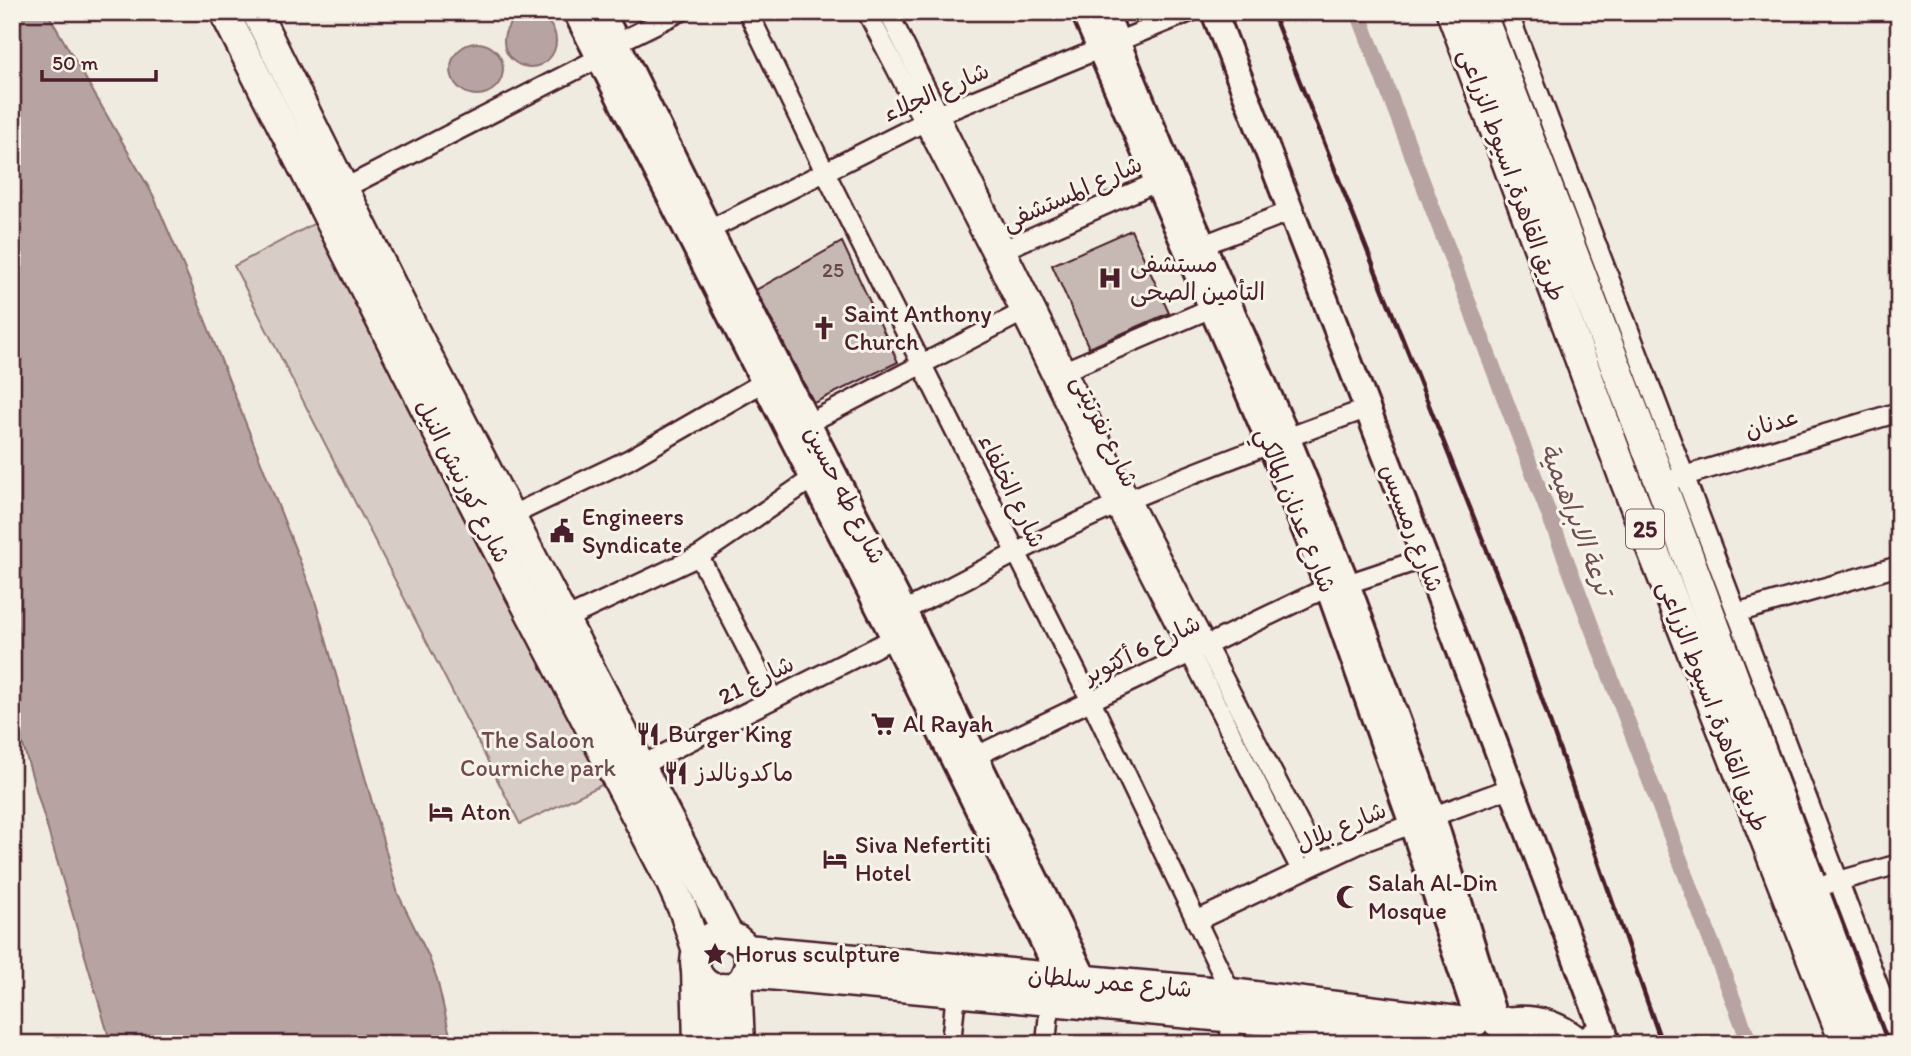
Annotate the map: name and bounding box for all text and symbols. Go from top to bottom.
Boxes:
scale bar [42,38,156,82]
street label: طريق القاهرة, اسيوط الزراعى [1452,44,1572,306]
text: 50 m [52,50,99,75]
street label: شارع الجلاء [878,55,995,131]
street label: شارع المستشفى [997,149,1148,239]
place label: مستشفى التأمين الصحى [1130,249,1265,307]
house number: 25 [822,257,844,282]
hospital icon: مستشفى التأمين الصحى [1096,264,1124,292]
place label: Saint Anthony Church [844,299,991,356]
church icon: Saint Anthony Church [810,314,838,342]
street label: شارع نفرتيتى [1063,370,1145,493]
street label: شارع كورنيش النيل [407,394,517,569]
street label: عدنان [1741,401,1803,444]
street label: شارع طه حسين [796,421,893,570]
street label: شارع عدنان المالكي [1244,423,1343,599]
street label: شارع الخلفاء [970,429,1052,554]
water label: ترعة الابراهيمية [1533,439,1622,604]
street label: شارع رمسيس [1372,460,1450,597]
place label: Engineers Syndicate [582,502,684,559]
road number: 25 [1626,509,1664,548]
public building icon: Engineers Syndicate [548,517,576,545]
street label: طريق القاهرة, اسيوط الزراعى [1651,576,1775,836]
street label: شارع 6 أكتوبر [1077,608,1206,693]
street label: شارع 21 [713,648,800,714]
place label: Al Rayah [903,709,994,738]
supermarket icon: Al Rayah [869,710,897,738]
place label: Burger King [668,719,793,748]
restaurant icon: Burger King [634,720,662,748]
park label: The Saloon Courniche park [460,725,617,782]
place label: ماكدونالدز [694,758,793,788]
restaurant icon: ماكدونالدز [662,759,690,787]
street label: شارع بلال [1291,795,1391,861]
place label: Aton [461,797,511,826]
hotel icon: Aton [427,798,455,826]
place label: Siva Nefertiti Hotel [855,830,991,887]
hotel icon: Siva Nefertiti Hotel [821,845,849,873]
place label: Salah Al-Din Mosque [1368,868,1498,925]
mosque icon: Salah Al-Din Mosque [1334,883,1362,911]
place label: Horus sculpture [735,939,900,968]
place icon: Horus sculpture [701,940,729,968]
street label: شارع عمر سلطان [1027,960,1193,1006]

